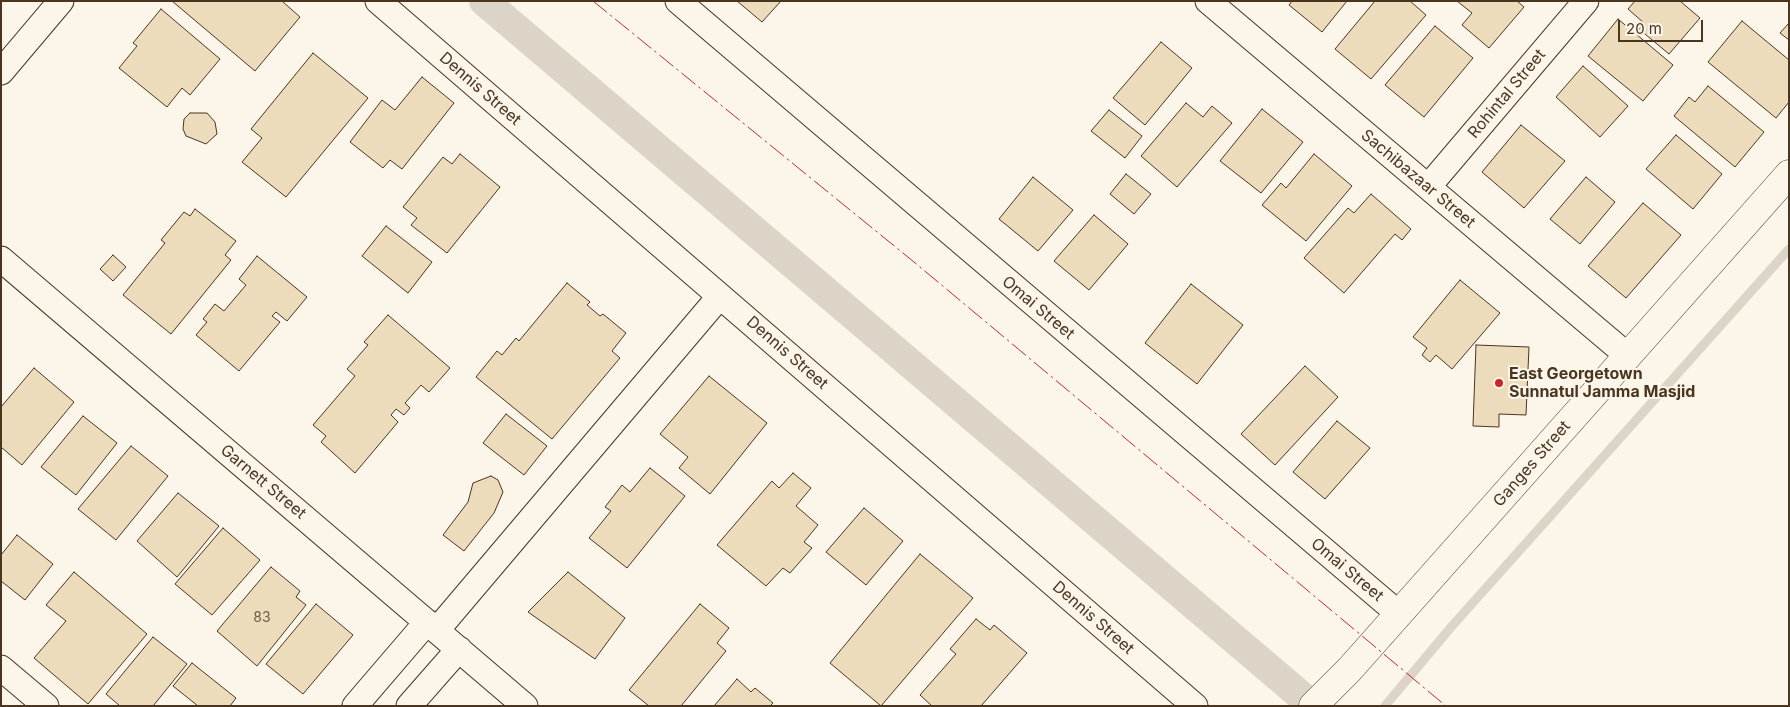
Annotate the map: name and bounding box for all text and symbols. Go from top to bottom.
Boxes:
scale bar [1620,10,1705,42]
text: 20 m [1626,19,1662,38]
street label: Rohintal Street [1464,46,1550,142]
street label: Dennis Street [435,48,525,130]
street label: Sachibazaar Street [1357,126,1479,232]
street label: Omai Street [998,272,1078,344]
street label: Dennis Street [742,312,832,394]
place label: East Georgetown Sunnatul Jamma Masjid [1509,364,1695,402]
marker: East Georgetown Sunnatul Jamma Masjid [1493,377,1505,389]
street label: Ganges Street [1489,417,1575,511]
street label: Garnett Street [216,441,310,523]
street label: Omai Street [1307,534,1387,606]
street label: Dennis Street [1048,577,1138,659]
house number: 83 [253,610,271,626]

